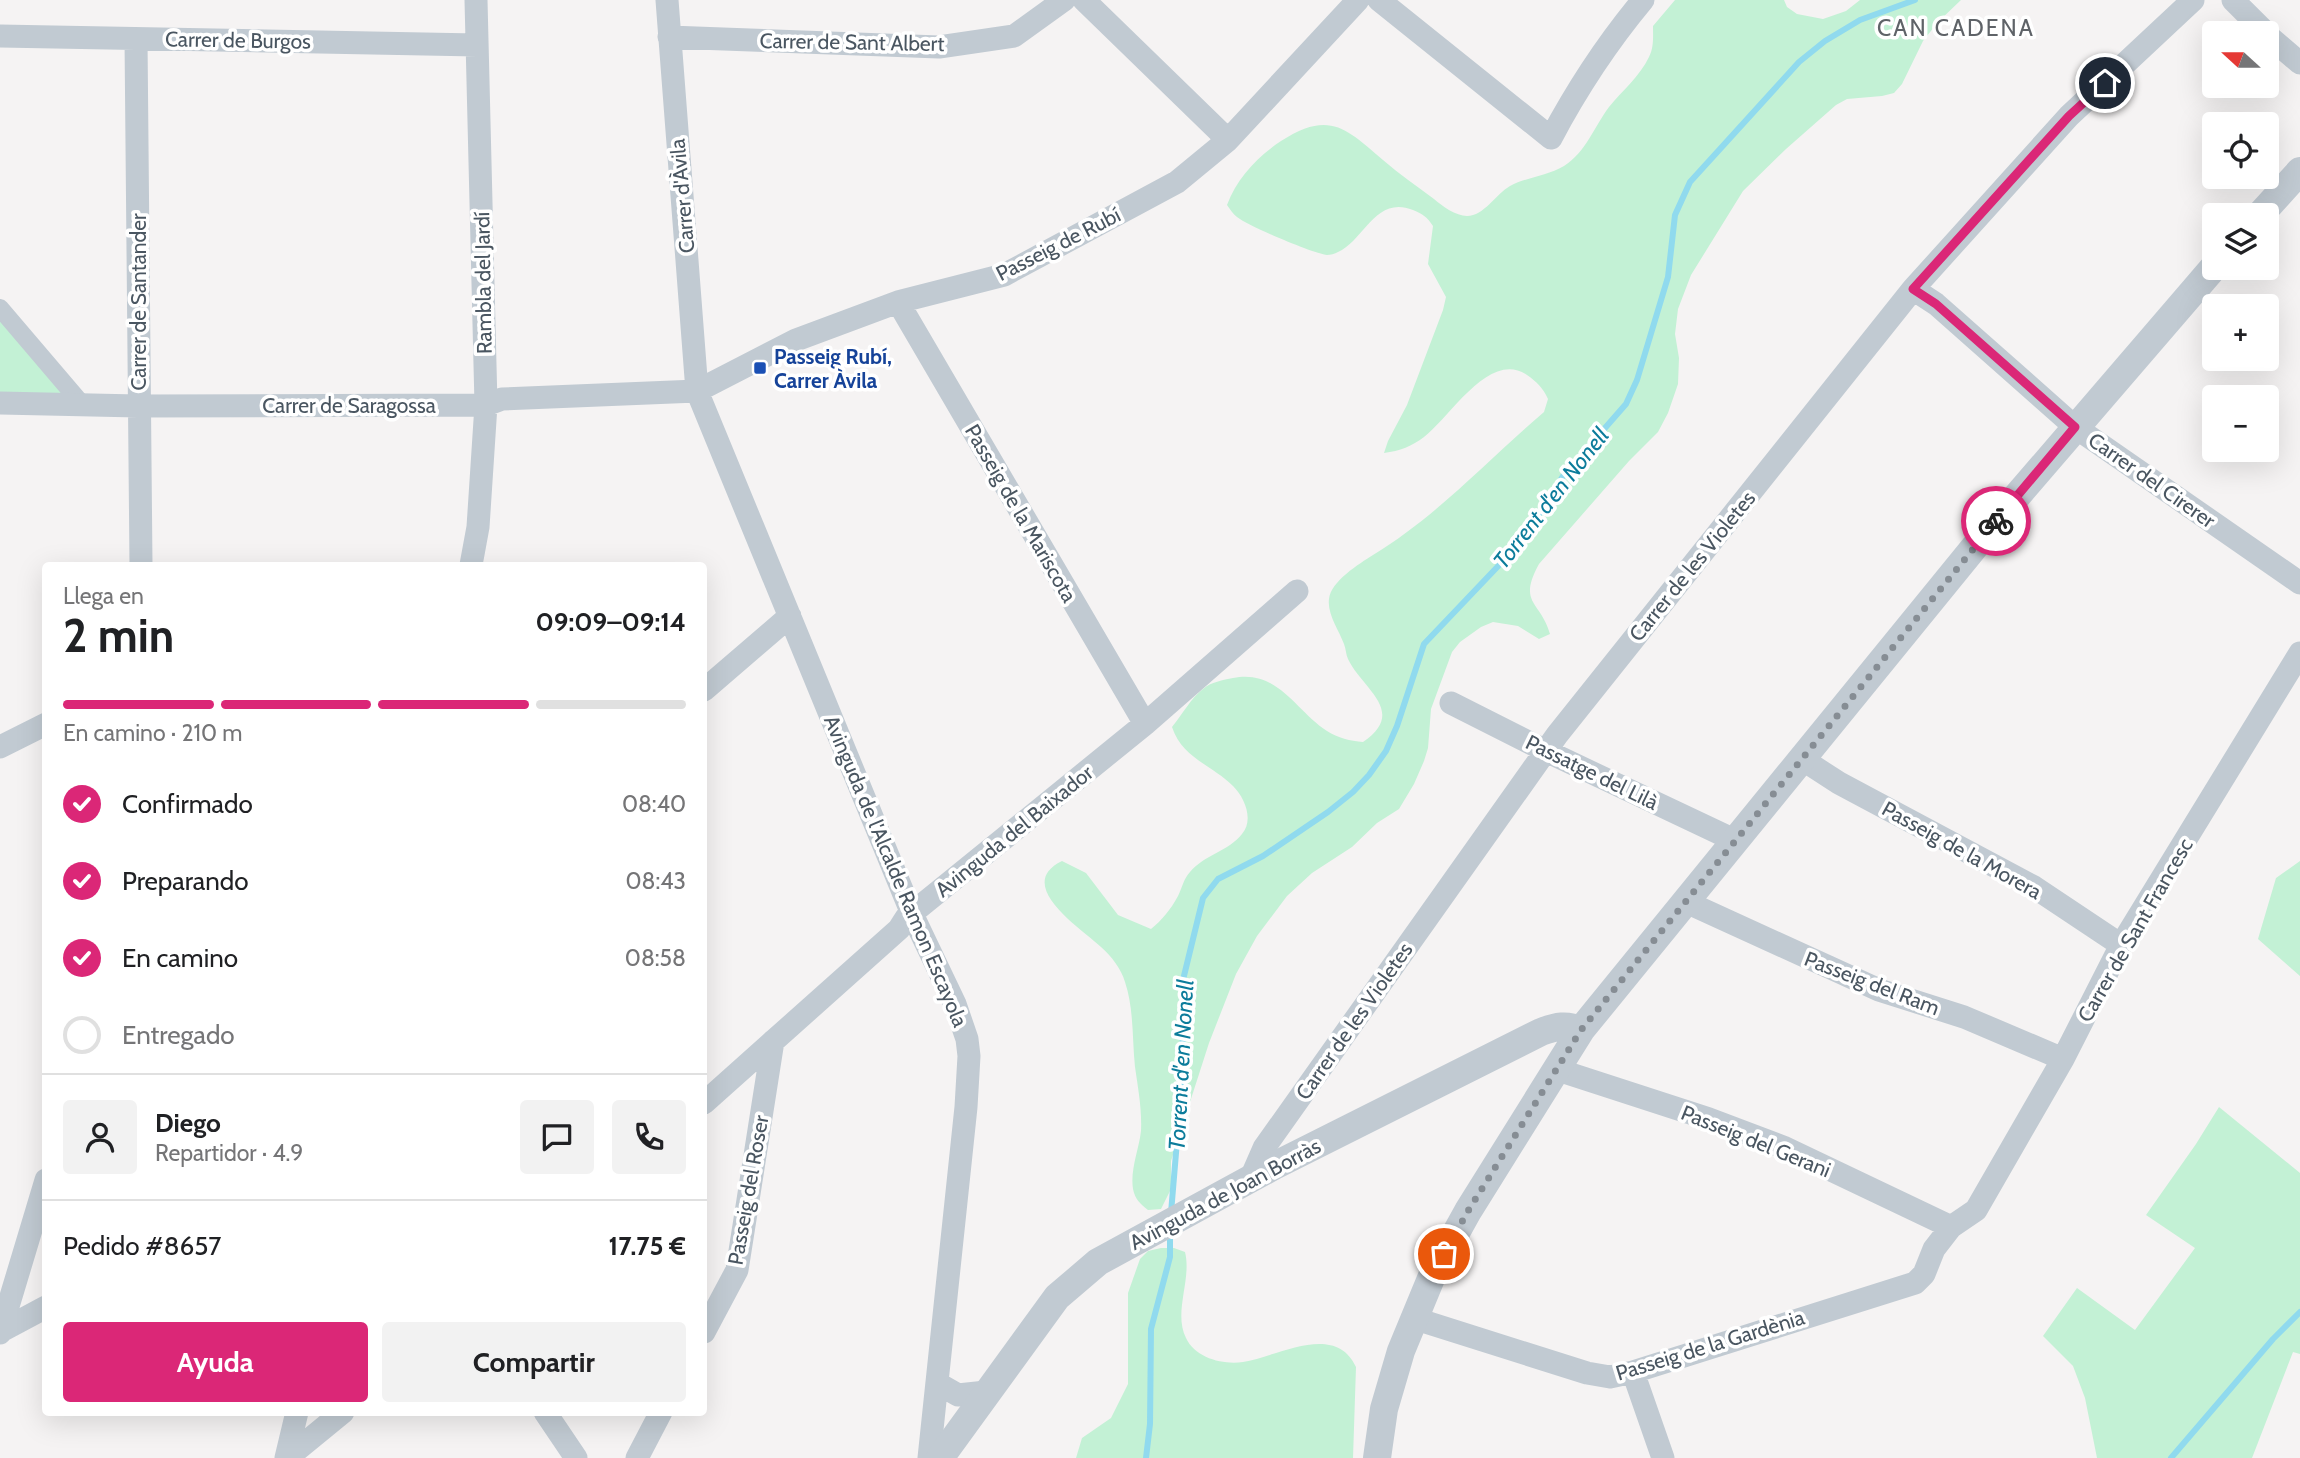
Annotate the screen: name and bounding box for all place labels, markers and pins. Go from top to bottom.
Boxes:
pin [2075,53,2135,113]
place label: Passeig Rubí, Carrer Àvila [774,344,892,393]
marker: Passeig Rubí, Carrer Àvila [752,360,768,376]
pin [1414,1224,1474,1284]

